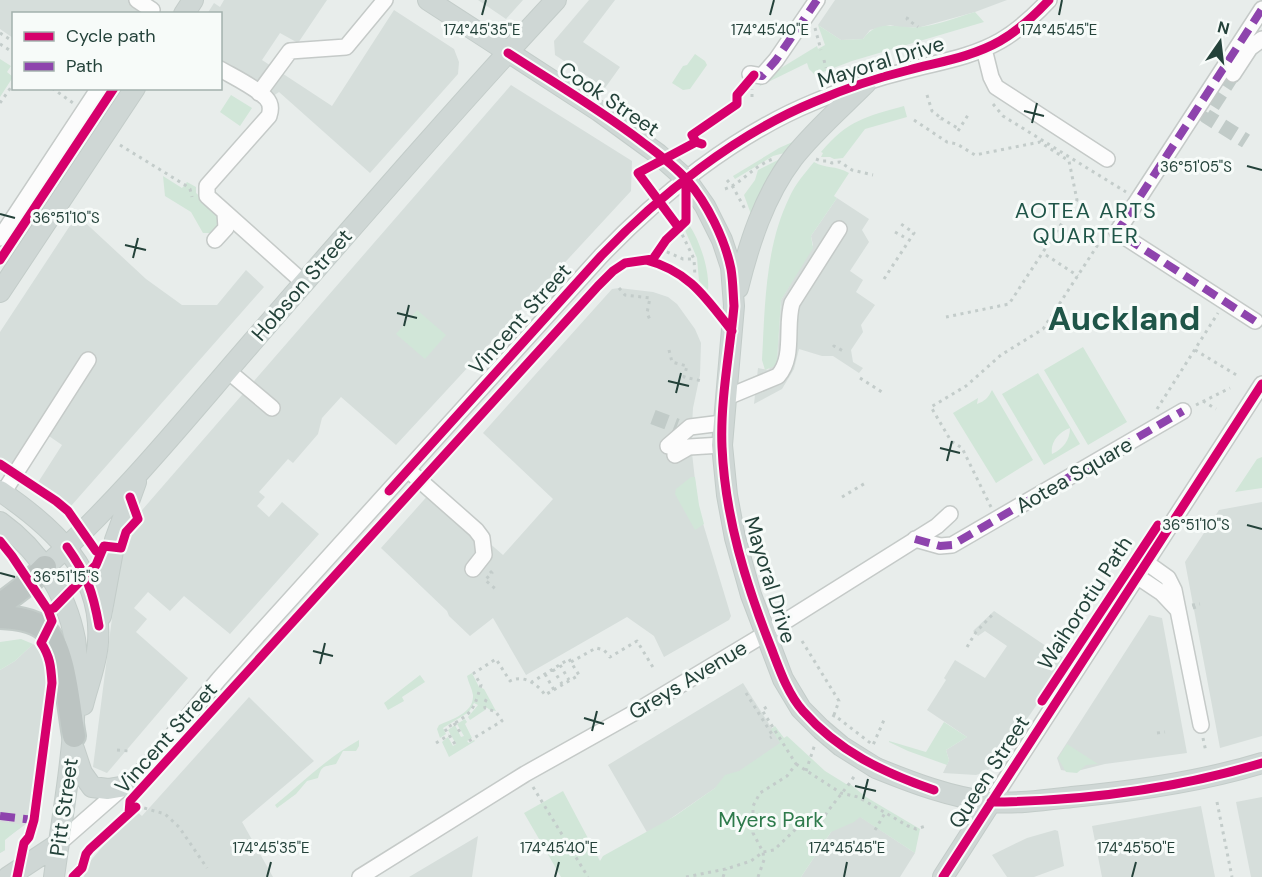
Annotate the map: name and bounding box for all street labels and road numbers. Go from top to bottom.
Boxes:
street label: Mayoral Drive [814,29,948,95]
street label: Cook Street [553,55,665,143]
street label: Hobson Street [245,223,359,347]
street label: Vincent Street [463,257,577,381]
street label: Aotea Square [1011,430,1138,520]
street label: Mayoral Drive [737,513,803,647]
street label: Waihorotiu Path [1031,531,1139,675]
street label: Greys Avenue [624,634,752,726]
street label: Vincent Street [109,676,223,800]
street label: Queen Street [942,710,1036,834]
street label: Pitt Street [43,756,85,858]

